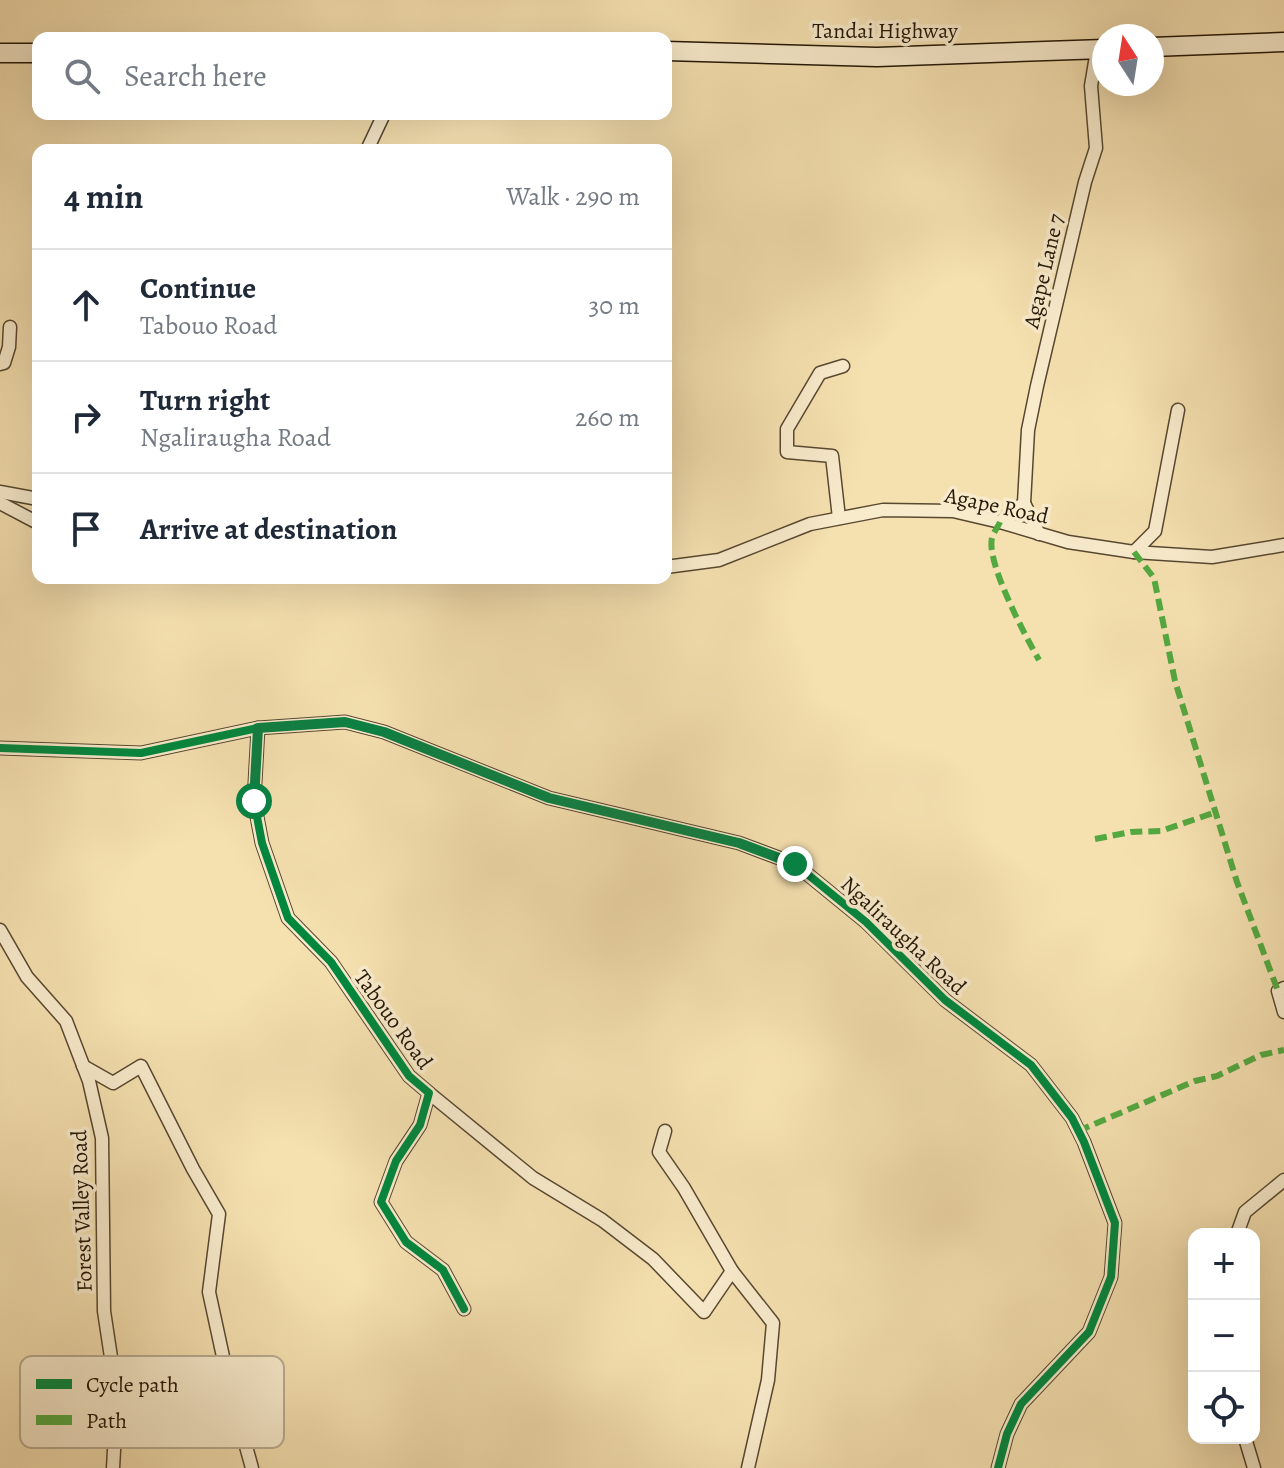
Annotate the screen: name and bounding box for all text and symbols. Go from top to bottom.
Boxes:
street label: Tandai Highway [812,16,958,46]
north arrow [1092,24,1164,96]
search box [32,32,672,120]
icon: search [60,54,104,98]
text: Search here [124,56,267,96]
text: 4 min [64,173,143,220]
text: Walk · 290 m [506,179,640,214]
street label: Agape Lane 7 [1016,210,1072,332]
text: Continue [140,268,256,308]
icon: ahead [64,283,108,327]
text: 30 m [589,288,640,323]
text: Tabouo Road [140,308,277,343]
text: Turn right [140,380,270,420]
icon: right [64,395,108,439]
text: 260 m [575,400,640,435]
text: Ngaliraugha Road [140,420,331,455]
street label: Agape Road [941,480,1052,532]
icon: arrive [64,507,108,551]
text: Arrive at destination [140,509,397,549]
route start [236,783,272,819]
route end [777,846,813,882]
street label: Ngaliraugha Road [834,870,973,1002]
street label: Tabouo Road [347,964,440,1076]
street label: Forest Valley Road [64,1129,100,1293]
map controls [1188,1228,1260,1444]
button: + [1188,1228,1260,1300]
button: − [1188,1300,1260,1372]
legend [20,1356,284,1448]
text: Cycle path [86,1370,179,1400]
button: locate [1188,1372,1260,1444]
text: Path [86,1406,127,1436]

